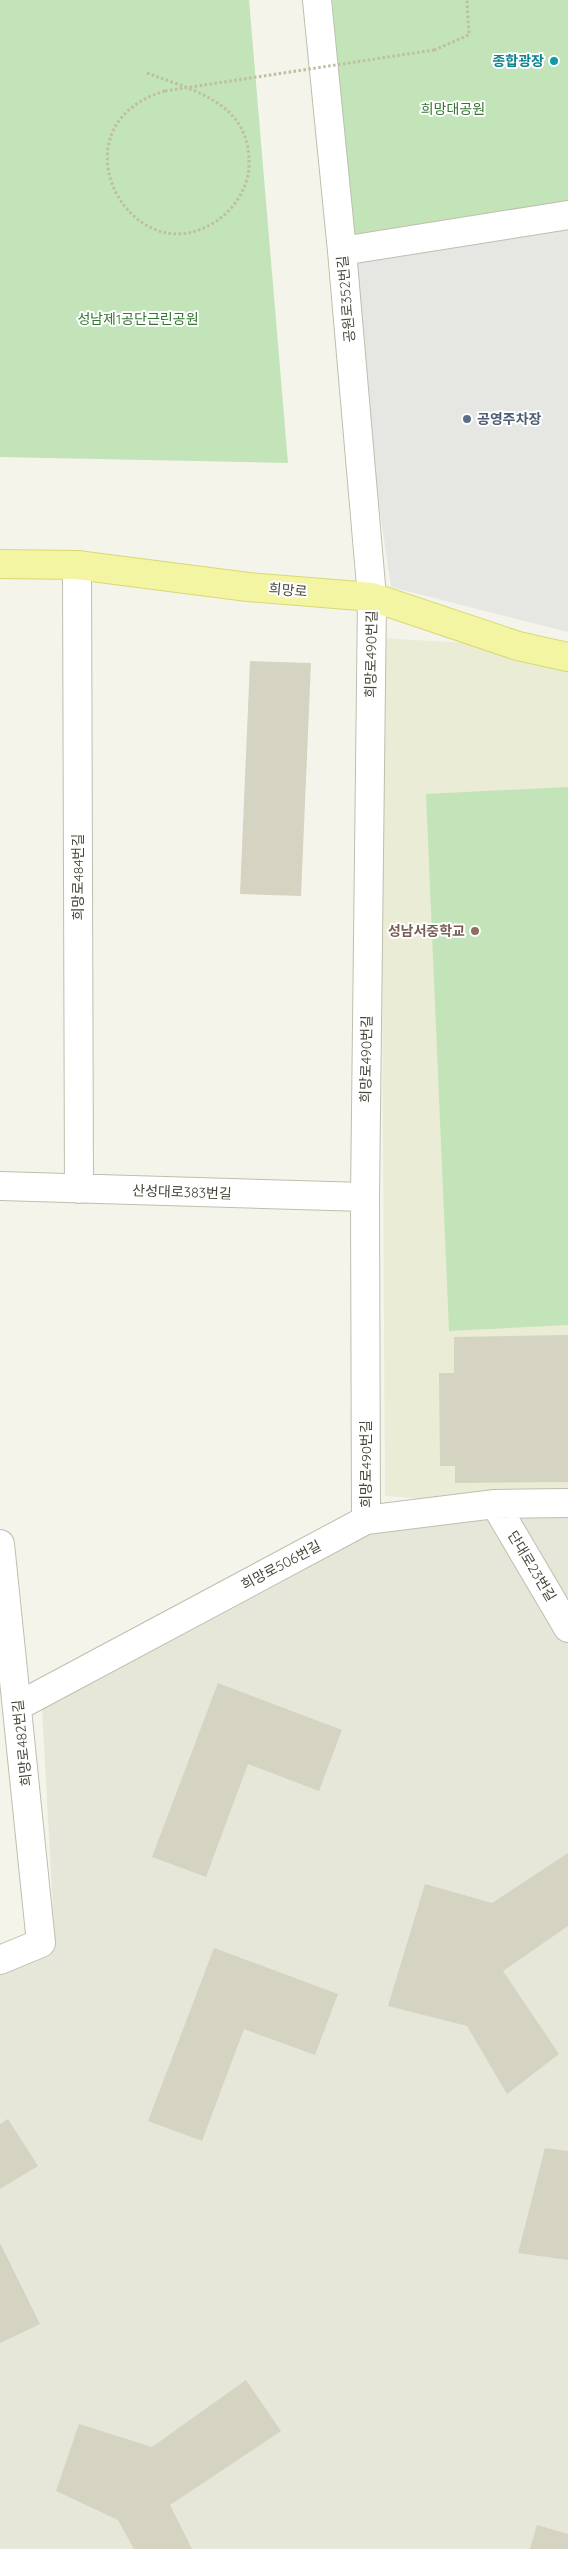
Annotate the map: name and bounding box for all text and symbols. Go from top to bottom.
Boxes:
place label: 종합광장 [492,52,544,70]
marker: 종합광장 [548,55,560,67]
park label: 희망대공원 [421,100,485,118]
street label: 공원로352번길 [333,255,359,343]
park label: 성남제1공단근린공원 [77,310,199,328]
place label: 공영주차장 [477,410,542,428]
marker: 공영주차장 [461,413,473,425]
street label: 희망로 [268,579,308,601]
street label: 희망로490번길 [361,610,381,698]
street label: 희망로484번길 [69,834,87,920]
place label: 성남서중학교 [388,922,465,940]
marker: 성남서중학교 [469,925,481,937]
street label: 희망로490번길 [356,1015,376,1103]
street label: 산성대로383번길 [132,1181,232,1203]
street label: 희망로490번길 [357,1420,375,1508]
street label: 단대로23번길 [504,1527,560,1605]
street label: 희망로506번길 [238,1536,324,1594]
street label: 희망로482번길 [8,1699,36,1787]

